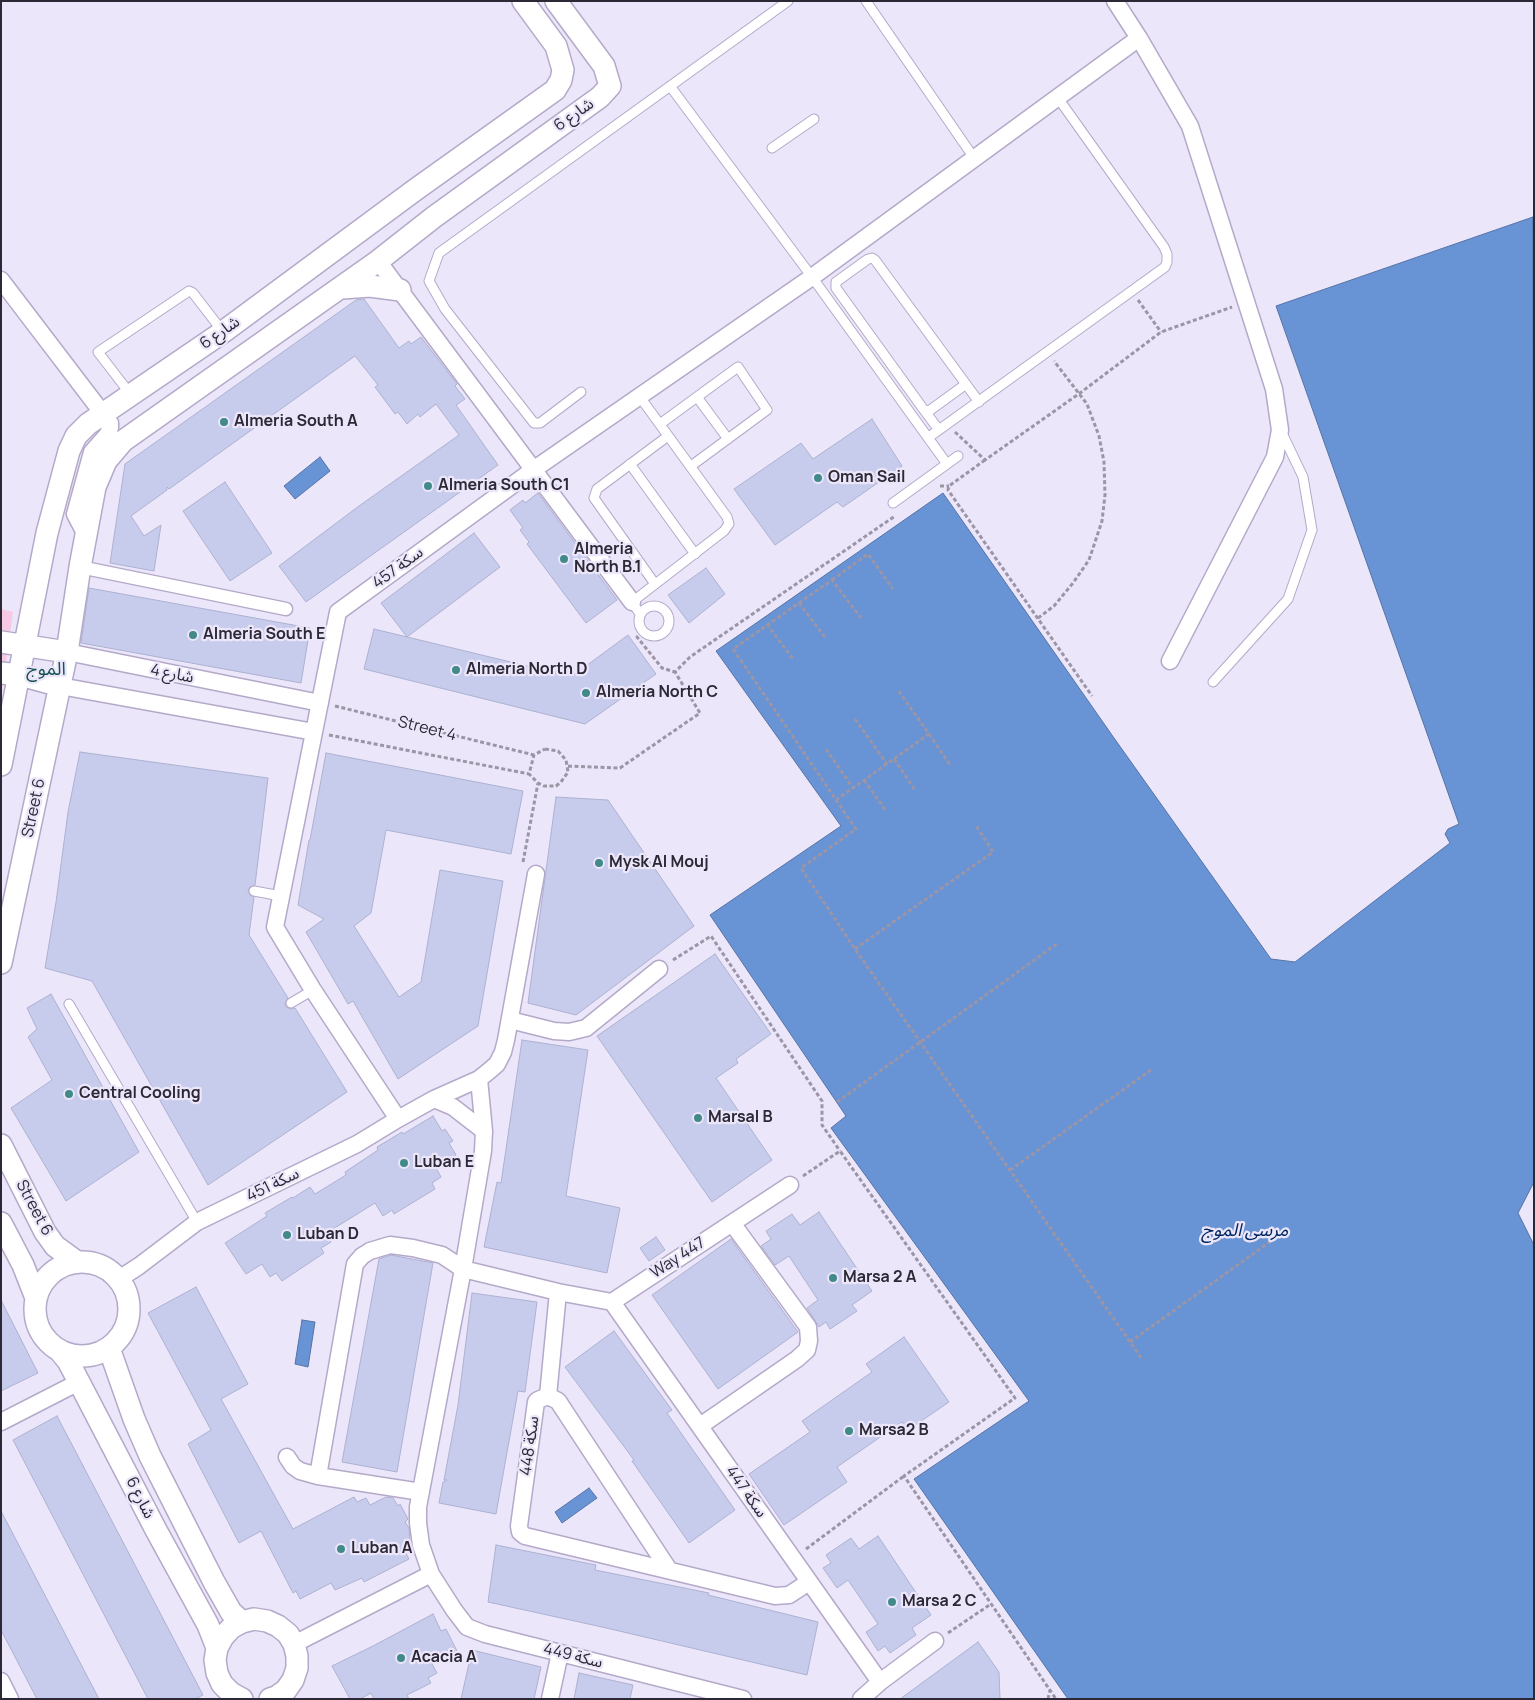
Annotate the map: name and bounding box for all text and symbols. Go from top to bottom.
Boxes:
street label: شارع 6 [550,94,598,136]
street label: شارع 6 [196,312,244,354]
place label: Almeria South A [234,412,358,432]
marker: Almeria South A [218,416,230,428]
place label: Oman Sail [828,468,906,488]
marker: Oman Sail [812,472,824,484]
place label: Almeria South C1 [438,476,570,496]
marker: Almeria South C1 [422,480,434,492]
place label: Almeria North B.1 [574,540,641,578]
street label: سكة 457 [369,543,427,593]
marker: Almeria North B.1 [558,553,570,565]
place label: Almeria South E [203,625,325,645]
marker: Almeria South E [187,629,199,641]
district label: الموج [26,659,66,681]
street label: شارع 4 [149,660,195,688]
place label: Almeria North D [466,660,587,680]
marker: Almeria North D [450,664,462,676]
place label: Almeria North C [596,683,718,703]
marker: Almeria North C [580,687,592,699]
street label: Street 4 [396,712,458,746]
street label: Street 6 [18,777,50,839]
place label: Mysk Al Mouj [609,853,709,873]
marker: Mysk Al Mouj [593,857,605,869]
place label: Central Cooling [79,1084,201,1104]
marker: Central Cooling [63,1088,75,1100]
place label: Marsal B [708,1108,773,1128]
marker: Marsal B [692,1112,704,1124]
place label: Luban E [414,1153,474,1173]
marker: Luban E [398,1157,410,1169]
street label: سكة 451 [243,1164,303,1206]
street label: Street 6 [11,1177,57,1239]
water label: مرسى الموج [1202,1220,1288,1242]
place label: Luban D [297,1225,359,1245]
marker: Luban D [281,1229,293,1241]
street label: Way 447 [647,1233,709,1283]
place label: Marsa 2 A [843,1268,916,1288]
marker: Marsa 2 A [827,1272,839,1284]
street label: سكة 448 [516,1415,544,1477]
place label: Marsa2 B [859,1421,929,1441]
marker: Marsa2 B [843,1425,855,1437]
street label: سكة 447 [721,1462,771,1522]
street label: شارع 6 [121,1474,159,1522]
place label: Luban A [351,1539,413,1559]
marker: Luban A [335,1543,347,1555]
place label: Marsa 2 C [902,1592,977,1612]
marker: Marsa 2 C [886,1596,898,1608]
street label: سكة 449 [541,1639,605,1673]
place label: Acacia A [411,1648,477,1668]
marker: Acacia A [395,1652,407,1664]

